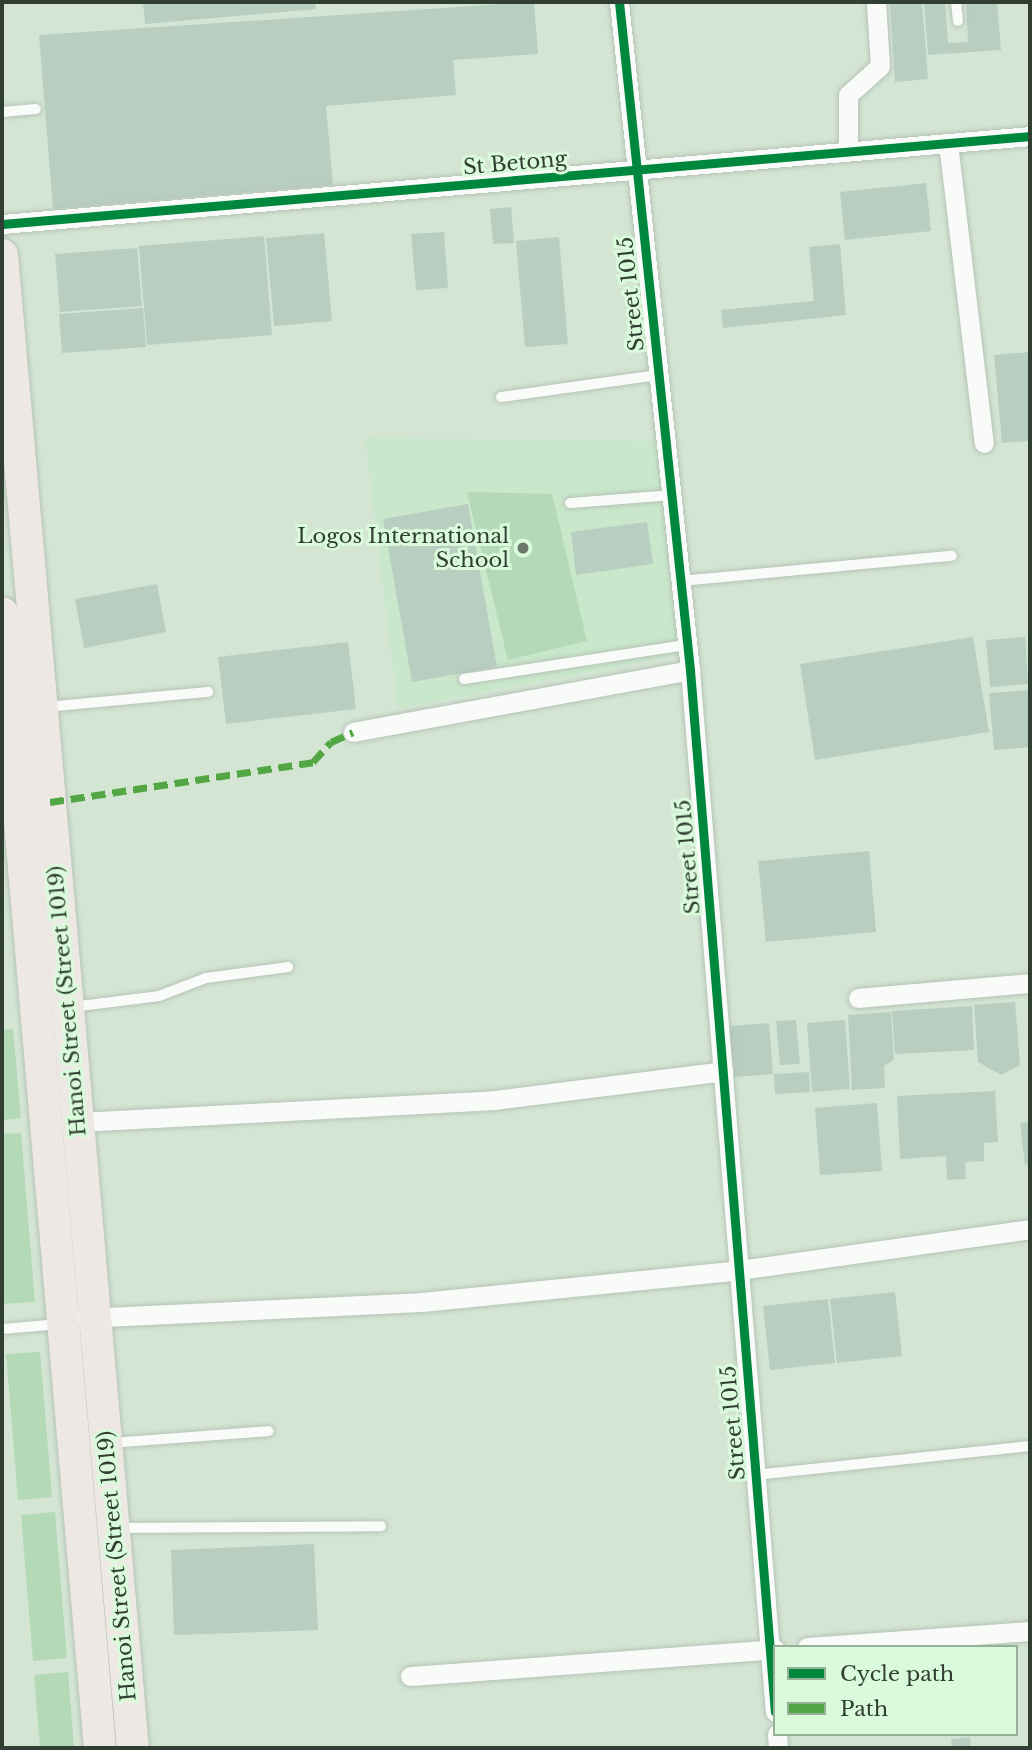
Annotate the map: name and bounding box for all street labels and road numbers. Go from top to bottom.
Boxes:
street label: St Betong [462,146,568,180]
street label: Street 1015 [612,236,650,352]
street label: Street 1015 [670,799,706,915]
street label: Hanoi Street (Street 1019) [43,865,91,1137]
street label: Street 1015 [715,1365,751,1481]
street label: Hanoi Street (Street 1019) [93,1430,141,1702]

